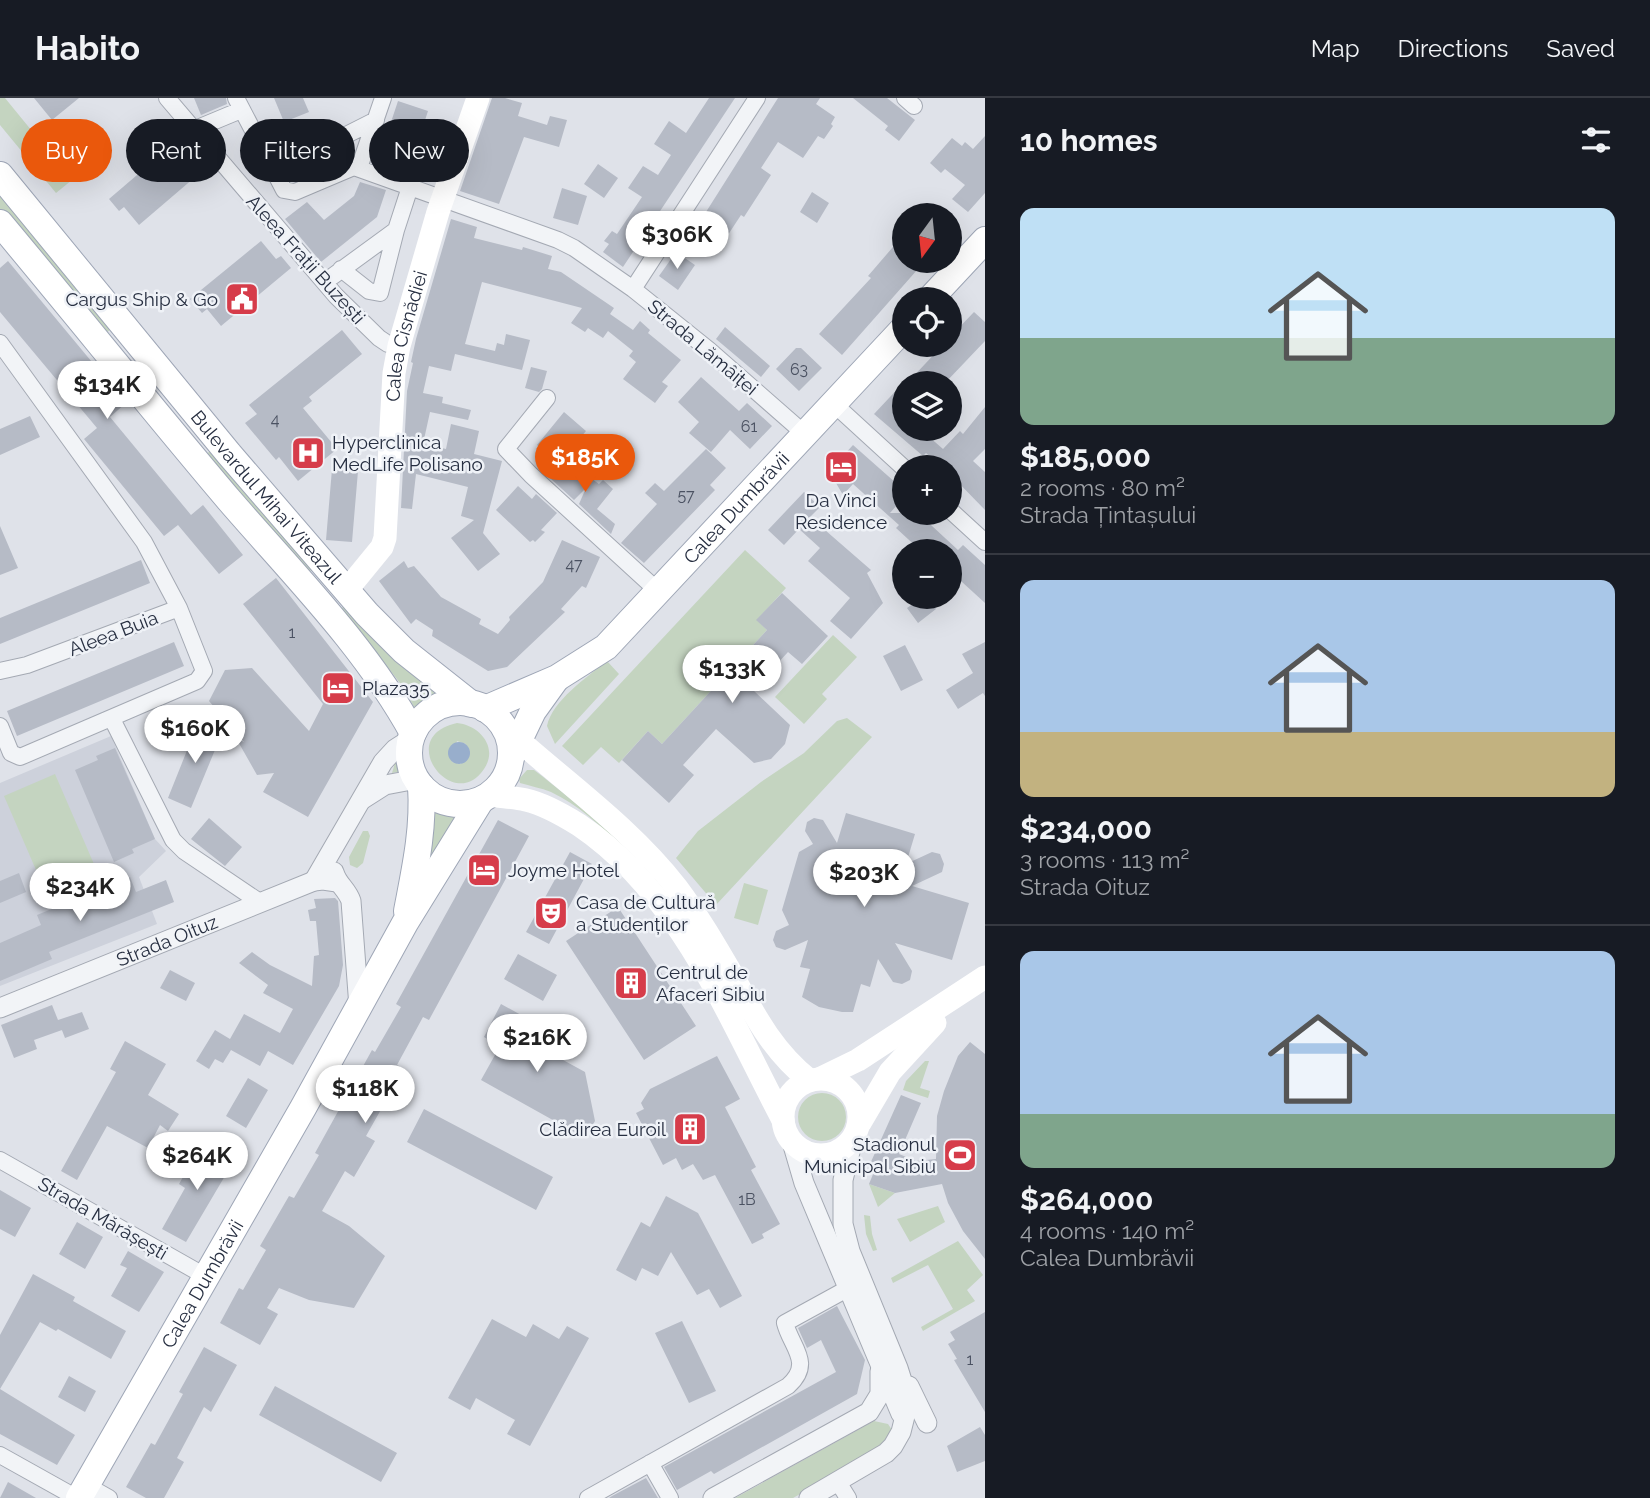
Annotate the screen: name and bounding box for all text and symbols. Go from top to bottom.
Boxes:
text: Habito [35,29,140,68]
text: Map [1311,34,1360,63]
text: Directions [1398,34,1508,63]
text: Saved [1546,34,1615,63]
chip: Buy [21,119,112,182]
chip: Rent [126,119,226,182]
chip: Filters [240,119,355,182]
chip: New [369,119,469,182]
icon: filters [1577,121,1615,159]
text: 10 homes [1020,123,1157,158]
street label: Aleea Frații Buzești [242,190,370,328]
north arrow [892,203,962,273]
map controls [892,203,962,609]
pin: $306K [628,212,726,271]
text: $306K [642,220,712,247]
icon: home [1255,253,1381,379]
street label: Calea Cisnădiei [381,268,431,402]
public building icon: Cargus Ship & Go [223,280,261,318]
button: locate [892,287,962,357]
place label: Cargus Ship & Go [65,288,218,310]
street label: Strada Lămâiței [644,295,762,399]
house number: 63 [790,360,808,379]
pin: $134K [58,362,156,421]
text: $134K [73,370,141,397]
button: layers [892,371,962,441]
street label: Bulevardul Mihai Viteazul [187,406,347,588]
house number: 4 [271,410,280,429]
house number: 61 [741,417,757,436]
place label: Hyperclinica MedLife Polisano [332,431,483,475]
hospital icon: Hyperclinica MedLife Polisano [289,434,327,472]
pin: $185K [536,434,634,494]
text: $185,000 [1020,439,1151,474]
text: $185K [551,443,619,470]
street label: Calea Dumbrăvii [679,448,793,568]
hotel icon: Da Vinci Residence [822,448,860,486]
button: + [892,455,962,525]
text: 2 rooms · 80 m² [1020,474,1185,501]
house number: 57 [677,486,695,505]
place label: Da Vinci Residence [795,489,887,533]
text: Strada Țintașului [1020,501,1196,528]
button: − [892,539,962,609]
house number: 47 [565,555,583,574]
street label: Aleea Buia [65,606,161,660]
house number: 1 [289,623,296,642]
icon: home [1255,625,1381,751]
pin: $133K [683,646,781,705]
text: $133K [699,654,766,681]
hotel icon: Plaza35 [319,669,357,707]
place label: Plaza35 [362,677,430,699]
pin: $160K [146,706,244,765]
text: $160K [160,714,230,741]
text: $234,000 [1020,811,1152,846]
text: 3 rooms · 113 m² [1020,846,1189,873]
pin: $203K [815,850,913,909]
hotel icon: Joyme Hotel [465,851,503,889]
text: $203K [829,858,899,885]
place label: Joyme Hotel [508,859,620,881]
pin: $234K [31,864,129,923]
text: $234K [46,872,114,899]
text: Strada Oituz [1020,873,1150,900]
place label: Casa de Cultură a Studenților [576,891,716,935]
theatre icon: Casa de Cultură a Studenților [532,894,570,932]
street label: Strada Oituz [113,910,221,971]
place label: Centrul de Afaceri Sibiu [656,961,765,1005]
building icon: Centrul de Afaceri Sibiu [612,964,650,1002]
icon: home [1255,996,1381,1122]
pin: $216K [488,1014,586,1074]
text: $216K [503,1023,571,1050]
pin: $118K [316,1066,414,1125]
text: $118K [332,1074,398,1101]
building icon: Clădirea Euroil [671,1110,709,1148]
place label: Clădirea Euroil [539,1118,667,1140]
pin: $264K [148,1132,246,1192]
place label: Stadionul Municipal Sibiu [804,1133,937,1177]
sports icon: Stadionul Municipal Sibiu [941,1136,979,1174]
text: $264K [162,1141,232,1168]
street label: Strada Mărășești [34,1172,172,1264]
text: $264,000 [1020,1182,1154,1217]
house number: 1B [738,1190,756,1209]
street label: Calea Dumbrăvii [157,1216,247,1352]
text: 4 rooms · 140 m² [1020,1217,1194,1244]
text: Calea Dumbrăvii [1020,1244,1194,1271]
house number: 1 [967,1350,974,1369]

